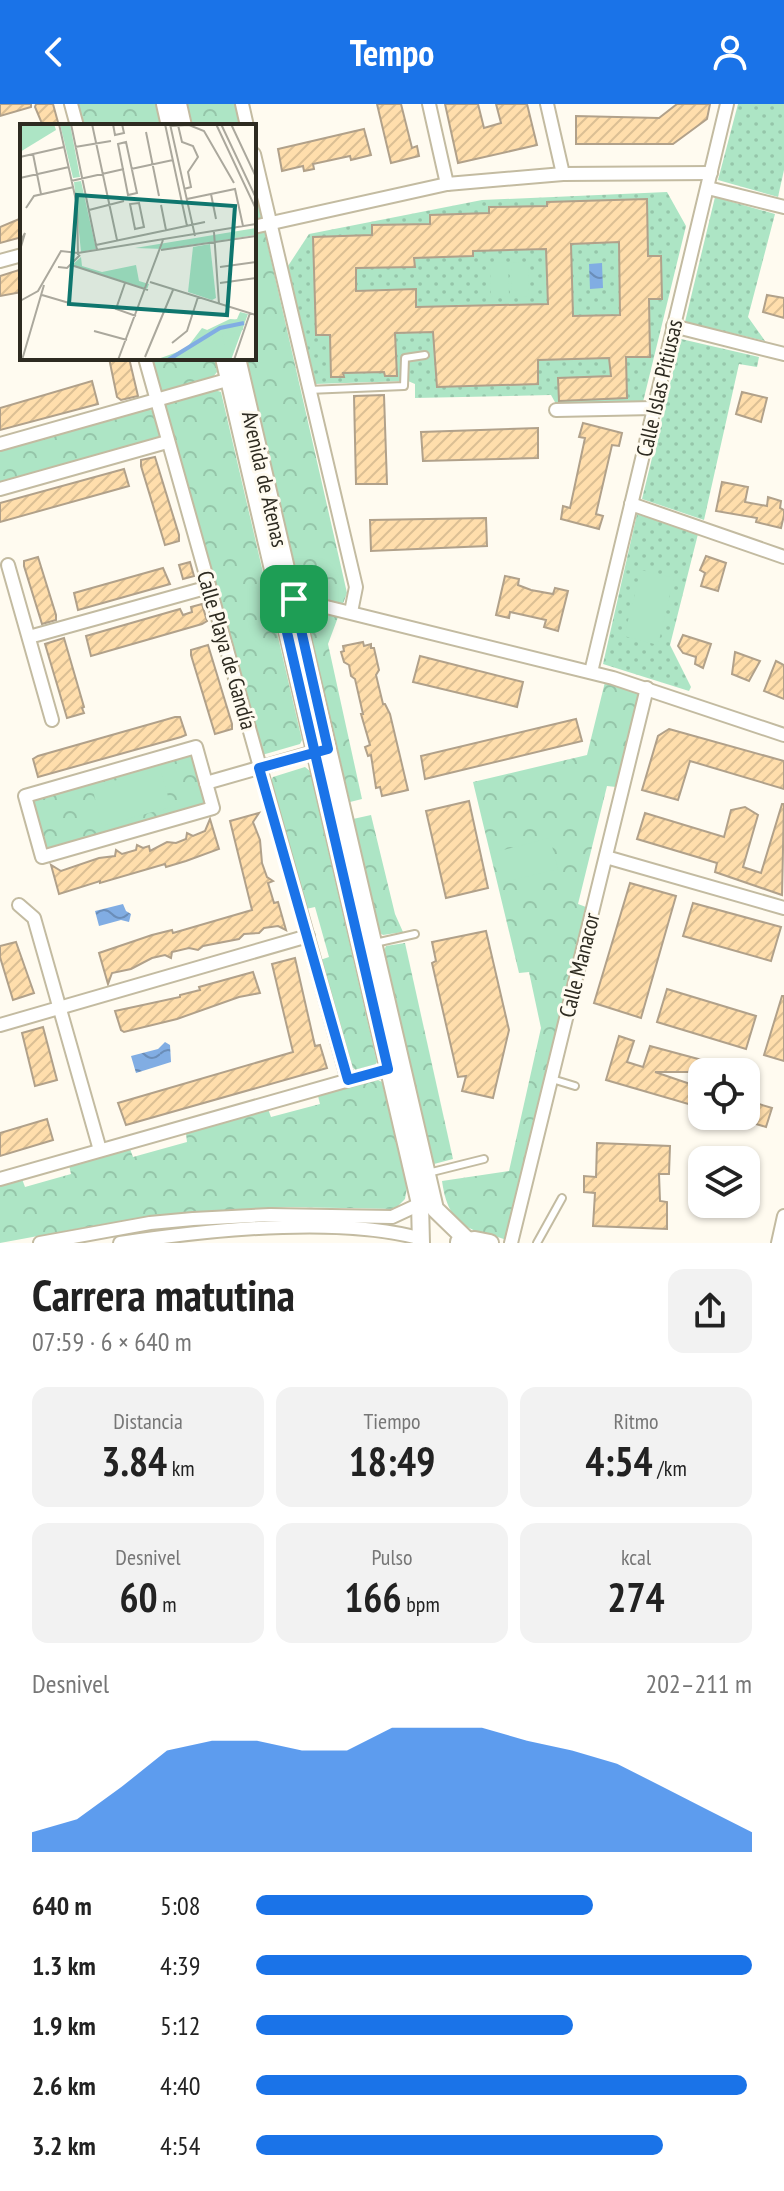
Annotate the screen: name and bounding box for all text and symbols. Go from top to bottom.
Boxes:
text: Tempo [350,29,434,76]
icon: back [32,30,76,74]
icon: person [708,30,752,74]
inset map [20,124,256,360]
street label: Calle Islas Pitiusas [630,317,688,459]
street label: Avenida de Atenas [236,408,294,550]
pin [260,565,328,633]
street label: Calle Playa de Gandía [191,567,263,733]
icon: arrive [272,577,316,621]
street label: Calle Manacor [552,910,606,1020]
map controls [688,1058,760,1218]
button: locate [688,1058,760,1130]
button: layers [688,1146,760,1218]
text: Carrera matutina [32,1266,295,1323]
button: share [668,1269,752,1353]
text: 07:59 · 6 × 640 m [32,1325,192,1358]
text: Distancia [113,1407,183,1435]
text: Tiempo [363,1407,421,1435]
text: Ritmo [613,1407,659,1435]
text: 3.84 [101,1435,167,1487]
text: 18:49 [349,1435,435,1487]
text: 4:54 [585,1435,653,1487]
text: km [167,1454,195,1482]
text: /km [653,1454,687,1482]
text: Desnivel [115,1543,181,1571]
text: Pulso [372,1543,412,1571]
text: kcal [621,1543,651,1571]
text: 60 [119,1571,158,1623]
text: 166 [344,1571,402,1623]
text: 274 [607,1571,665,1623]
text: m [158,1590,177,1618]
text: bpm [402,1590,440,1618]
text: Desnivel [32,1667,109,1700]
text: 202–211 m [646,1667,752,1700]
text: 640 m [32,1889,92,1922]
text: 5:08 [160,1889,200,1922]
text: 1.3 km [32,1949,96,1982]
text: 4:39 [160,1949,200,1982]
text: 1.9 km [32,2009,96,2042]
text: 5:12 [160,2009,200,2042]
text: 2.6 km [32,2069,96,2102]
text: 4:40 [160,2069,200,2102]
text: 3.2 km [32,2129,96,2162]
text: 4:54 [160,2129,200,2162]

